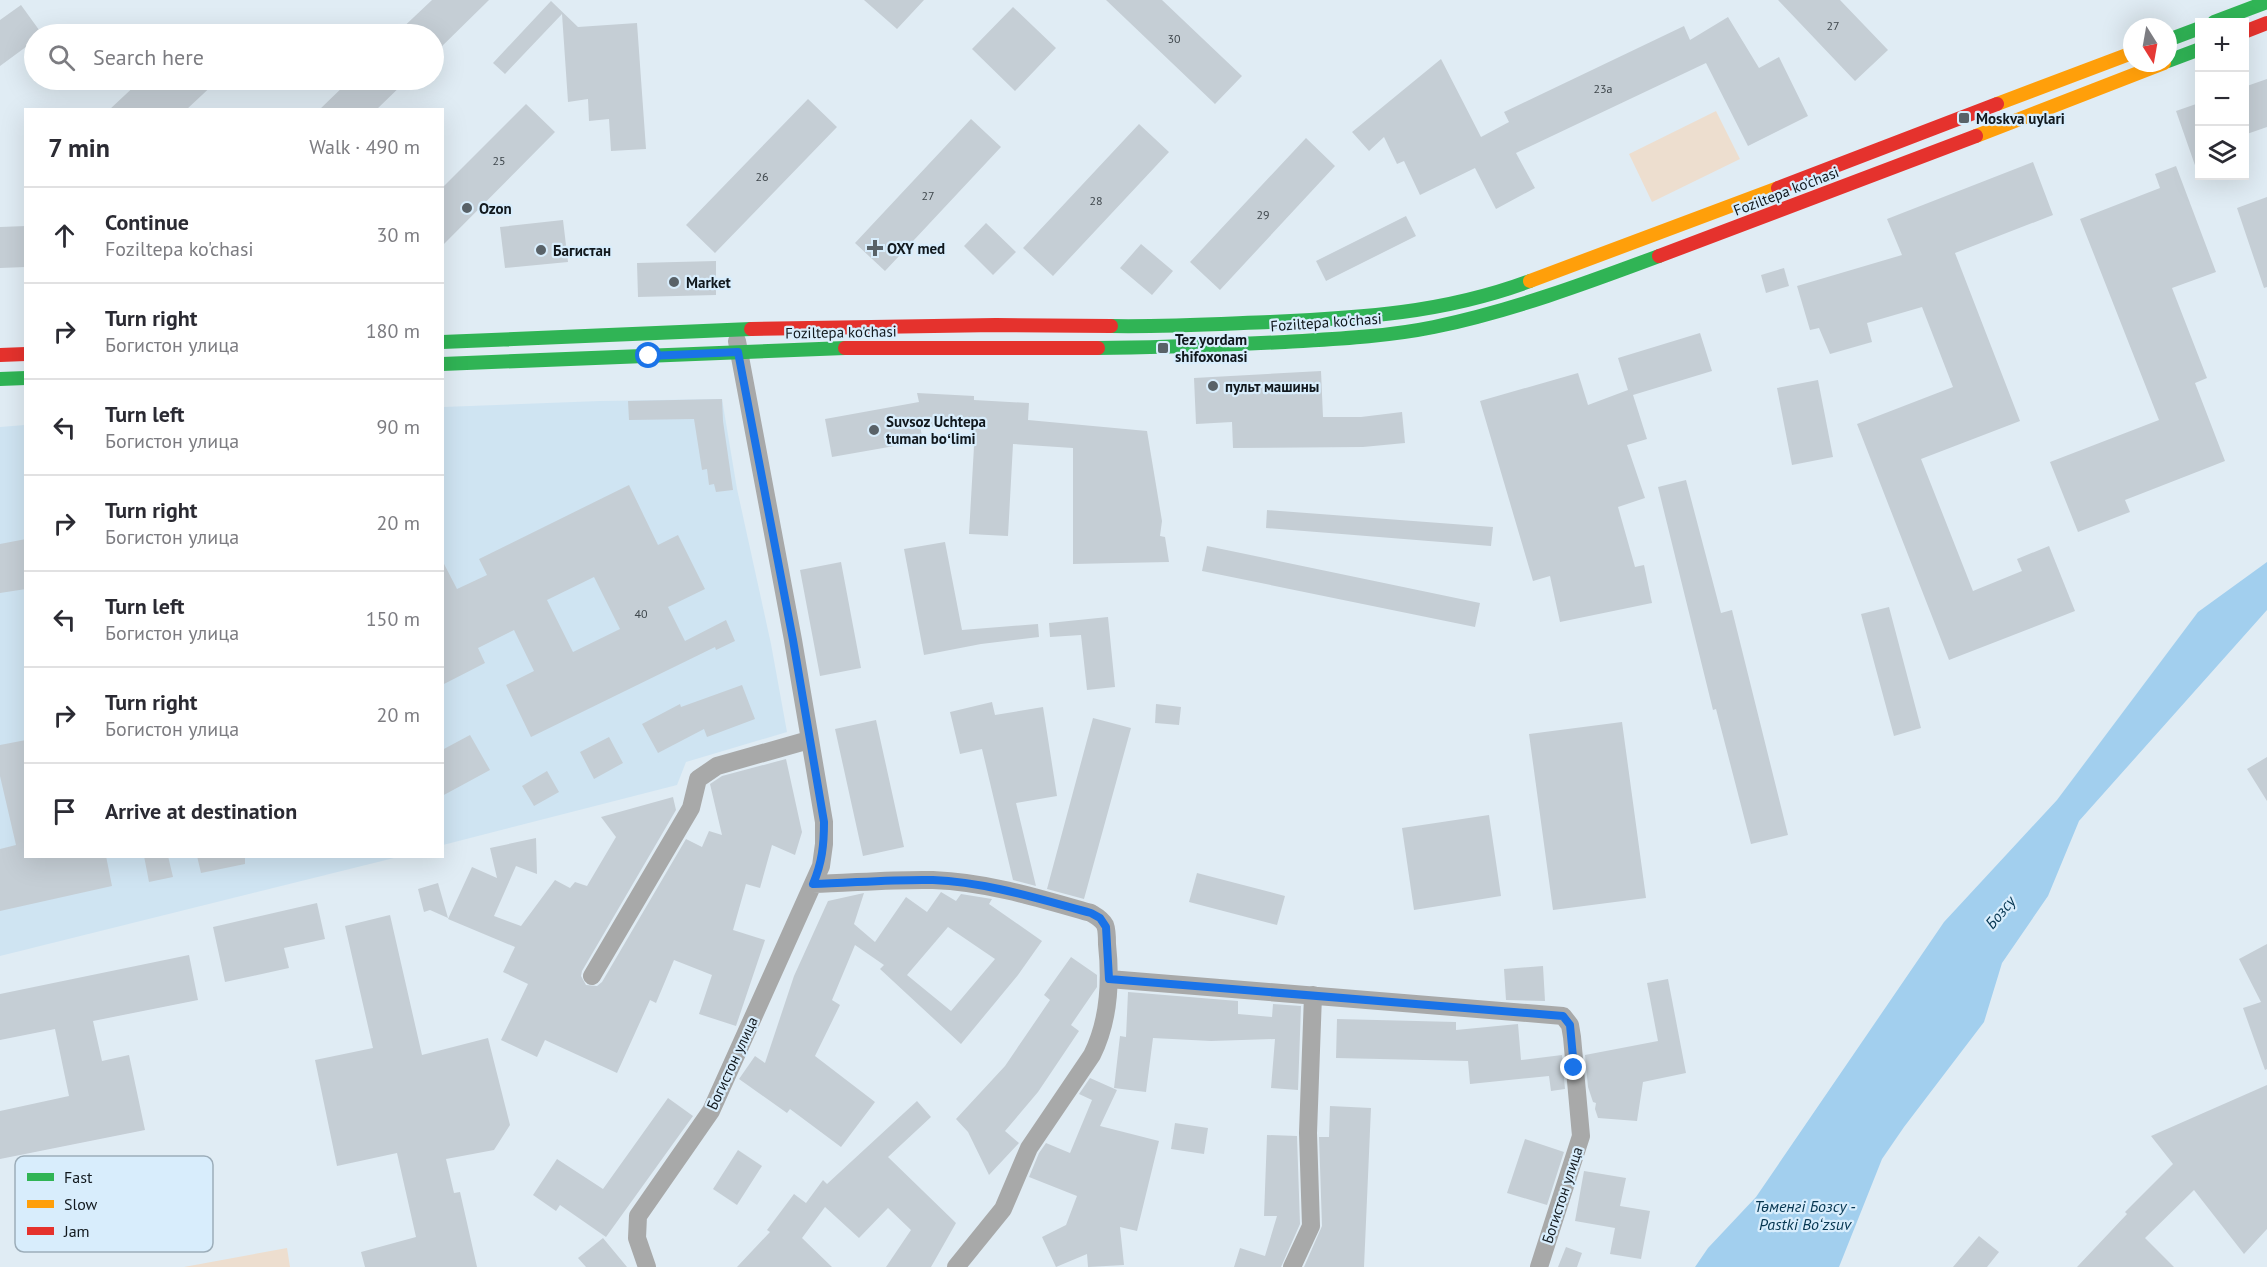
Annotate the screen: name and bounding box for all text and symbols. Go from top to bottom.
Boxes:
house number: 27 [1826,18,1840,33]
north arrow [2123,18,2177,72]
map controls [2195,18,2249,180]
button: + [2195,18,2249,72]
search box [24,24,444,90]
house number: 30 [1167,31,1181,46]
icon: search [45,41,78,74]
text: Search here [93,43,204,71]
button: − [2195,72,2249,126]
house number: 23а [1593,81,1613,96]
place label: Moskva uylari [1976,109,2065,128]
marker: Moskva uylari [1957,111,1971,125]
button: layers [2195,126,2249,180]
text: 7 min [48,131,110,164]
text: Walk · 490 m [309,134,420,160]
house number: 25 [492,153,506,168]
street label: Foziltepa ko'chasi [1731,162,1841,220]
house number: 26 [755,169,769,184]
house number: 27 [921,188,935,203]
house number: 28 [1089,193,1103,208]
place label: Ozon [479,199,512,218]
marker: Ozon [460,201,474,215]
house number: 29 [1256,207,1270,222]
text: Continue [105,208,189,236]
icon: ahead [48,219,81,252]
text: 30 m [377,222,420,248]
text: Foziltepa ko'chasi [105,236,254,262]
place label: OXY med [887,239,945,258]
place label: Багистан [553,241,611,260]
marker: OXY med [868,241,882,255]
marker: Багистан [534,243,548,257]
place label: Market [686,273,732,292]
marker: Market [667,275,681,289]
text: Turn right [105,304,197,332]
street label: Foziltepa ko'chasi [1270,309,1382,335]
icon: right [48,315,81,348]
text: 180 m [366,318,420,344]
street label: Foziltepa ko'chasi [785,322,897,342]
place label: Tez yordam shifoxonasi [1175,330,1248,366]
text: Богистон улица [105,332,239,358]
marker: Tez yordam shifoxonasi [1156,341,1170,355]
route start [635,342,661,368]
place label: пульт машины [1225,377,1319,396]
marker: пульт машины [1206,379,1220,393]
text: Turn left [105,400,185,428]
icon: left [48,411,81,444]
place label: Suvsoz Uchtepa tuman boʻlimi [886,412,986,448]
text: 90 m [377,414,420,440]
marker: Suvsoz Uchtepa tuman boʻlimi [867,423,881,437]
text: Богистон улица [105,428,239,454]
text: Turn right [105,496,197,524]
icon: right [48,507,81,540]
text: 20 m [377,510,420,536]
text: Богистон улица [105,524,239,550]
text: Turn left [105,592,185,620]
icon: left [48,603,81,636]
text: 150 m [366,606,420,632]
house number: 40 [634,606,648,621]
text: Богистон улица [105,620,239,646]
text: Turn right [105,688,197,716]
icon: right [48,699,81,732]
text: 20 m [377,702,420,728]
text: Богистон улица [105,716,239,742]
icon: arrive [48,795,81,828]
text: Arrive at destination [105,797,297,825]
water label: Бозсу [1981,891,2020,933]
street label: Богистон улица [702,1013,762,1113]
route end [1560,1054,1586,1080]
street label: Богистон улица [1537,1144,1587,1246]
legend [15,1156,213,1252]
text: Fast [64,1167,93,1187]
text: Slow [64,1194,98,1214]
water label: Төменгі Бозсу - Pastki Boʻzsuv [1754,1196,1856,1234]
text: Jam [63,1221,90,1241]

